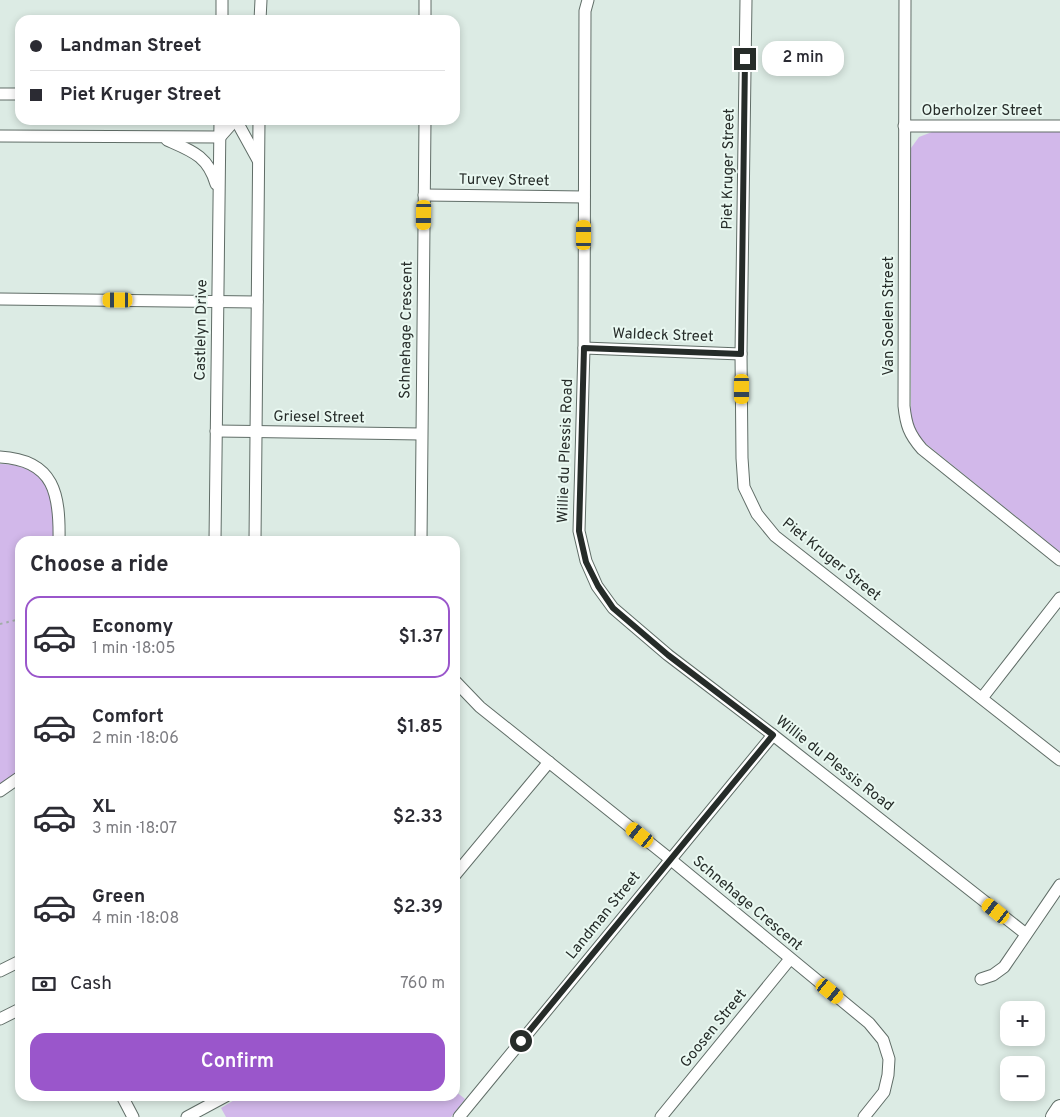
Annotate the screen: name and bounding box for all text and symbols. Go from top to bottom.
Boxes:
text: Landman Street [60,34,202,58]
callout: 2 min [762,42,845,76]
route end [734,48,756,70]
text: 2 min [782,48,824,68]
text: Piet Kruger Street [60,83,221,107]
street label: Oberholzer Street [922,102,1042,121]
street label: Piet Kruger Street [718,108,740,230]
street label: Turvey Street [458,171,550,191]
car [416,200,431,230]
car [576,220,591,250]
street label: Van Soelen Street [880,256,899,376]
street label: Schnehage Crescent [396,261,418,399]
street label: Castlelyn Drive [192,279,212,381]
car [103,293,133,308]
street label: Waldeck Street [612,325,714,347]
car [734,374,749,404]
street label: Willie du Plessis Road [554,378,578,524]
street label: Griesel Street [273,408,365,428]
street label: Piet Kruger Street [778,514,884,606]
text: Choose a ride [30,552,168,579]
icon: car [32,615,77,660]
text: Economy [92,615,173,639]
text: $1.37 [398,625,443,649]
text: 1 min · 18:05 [92,639,175,659]
icon: car [32,705,77,750]
text: Comfort [92,705,164,729]
street label: Willie du Plessis Road [771,712,897,816]
text: $1.85 [396,715,443,739]
text: 2 min · 18:06 [92,729,179,749]
icon: car [32,795,77,840]
text: XL [92,795,115,819]
text: $2.33 [393,805,443,829]
text: 3 min · 18:07 [92,819,177,839]
car [623,820,656,850]
street label: Schnehage Crescent [688,852,806,956]
street label: Landman Street [563,868,645,964]
icon: car [32,885,77,930]
text: Green [92,885,145,909]
text: $2.39 [393,895,443,919]
car [979,896,1012,926]
text: 4 min · 18:08 [92,909,179,929]
icon: cash [30,970,58,998]
text: Cash [70,972,112,996]
text: 760 m [400,974,445,994]
car [813,976,846,1006]
street label: Goosen Street [677,986,751,1072]
map controls [1000,1001,1045,1101]
button: + [1000,1001,1045,1046]
route start [510,1030,532,1052]
button: Confirm [30,1033,445,1091]
button: − [1000,1056,1045,1101]

